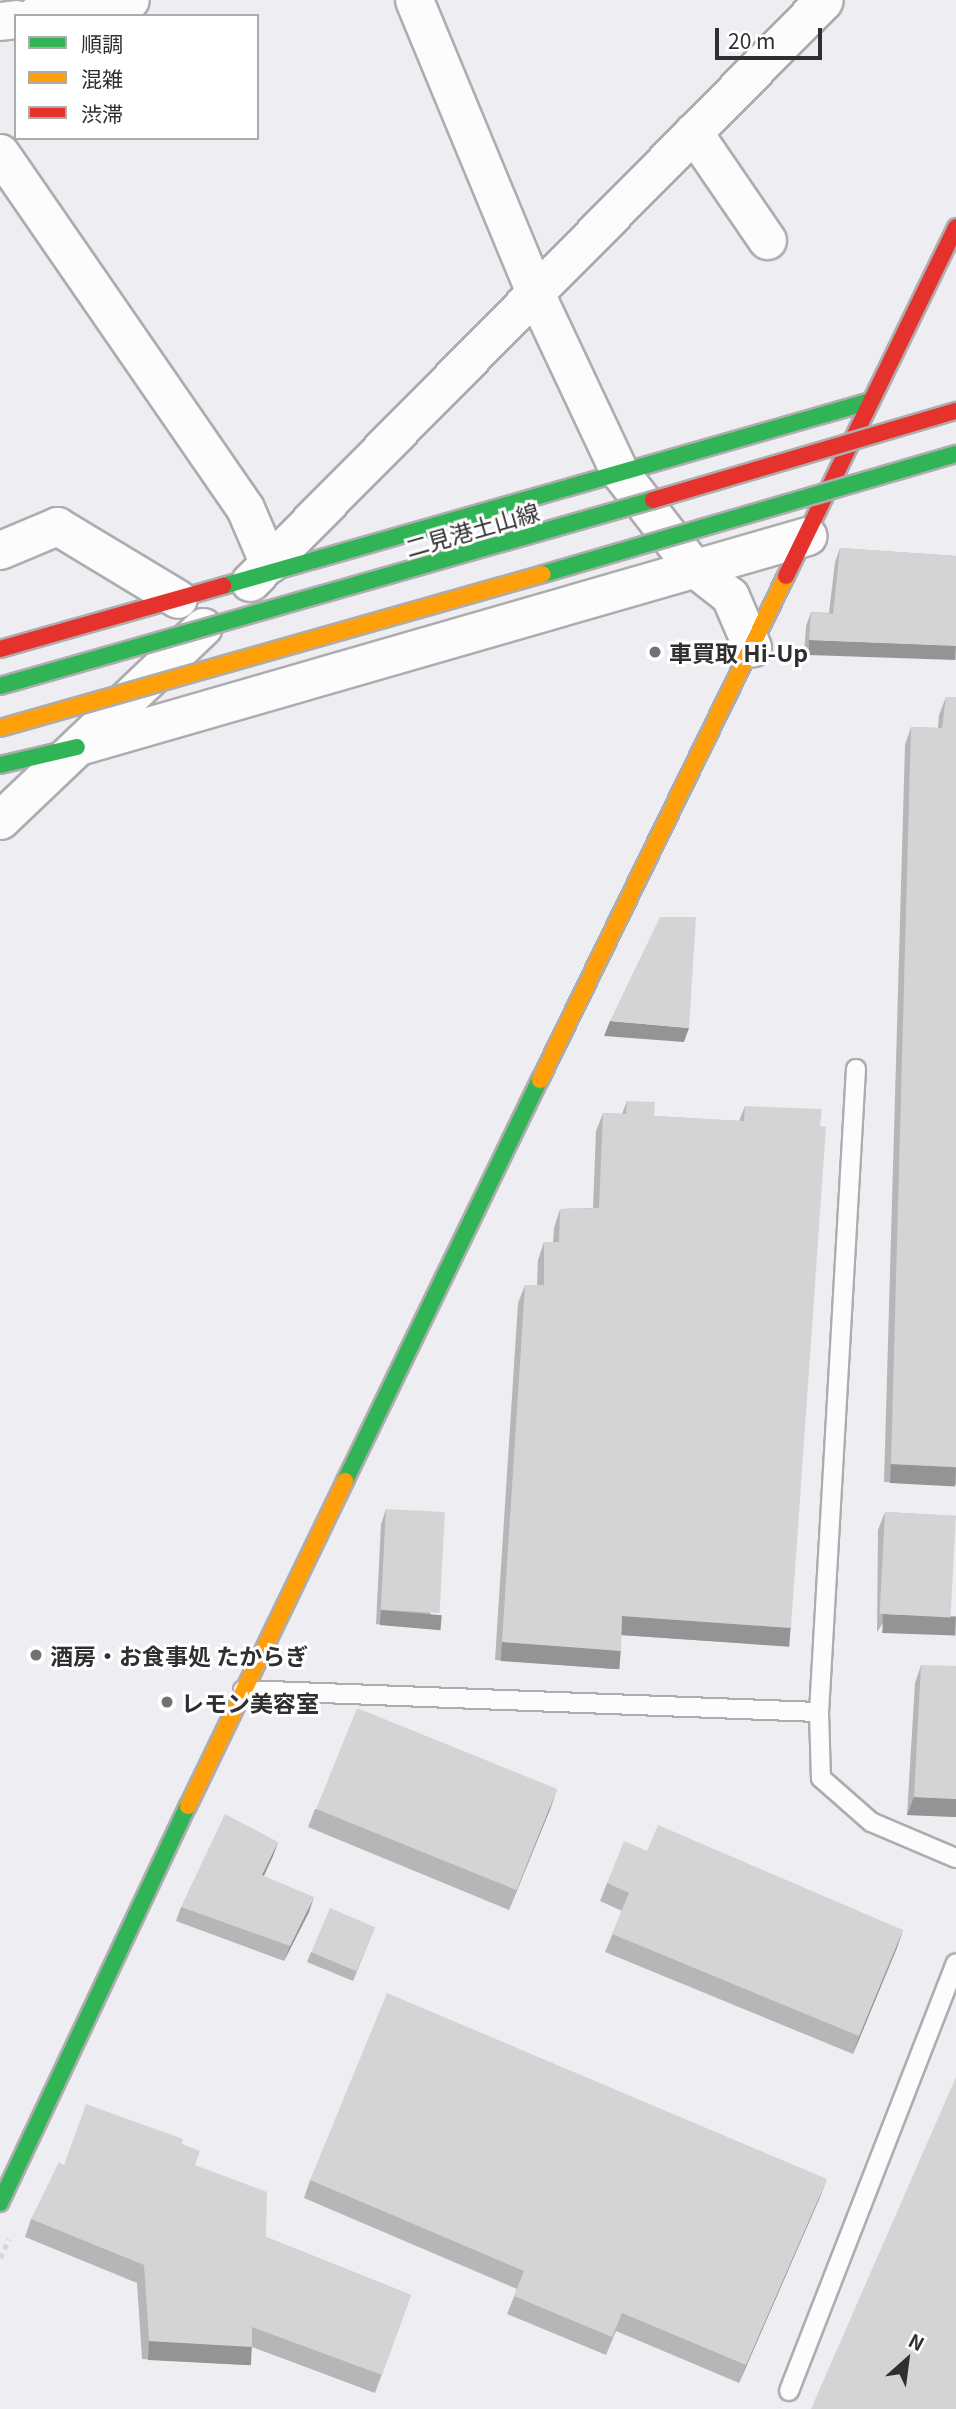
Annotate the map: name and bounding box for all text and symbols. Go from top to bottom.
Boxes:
legend [14,14,259,140]
scale bar [718,14,825,58]
text: 20 m [728,25,775,55]
text: 順調 [81,28,123,58]
text: 混雑 [81,63,123,93]
text: 渋滞 [81,98,123,128]
street label: 二見港土山線 [402,497,542,561]
place label: 車買取 Hi-Up [669,638,808,666]
marker: 車買取 Hi-Up [647,644,663,660]
place label: 酒房・お食事処 たからぎ [50,1641,308,1669]
marker: 酒房・お食事処 たからぎ [28,1647,44,1663]
place label: レモン美容室 [181,1688,319,1716]
marker: レモン美容室 [159,1694,175,1710]
north arrow [872,2325,942,2395]
text: N [904,2326,930,2356]

